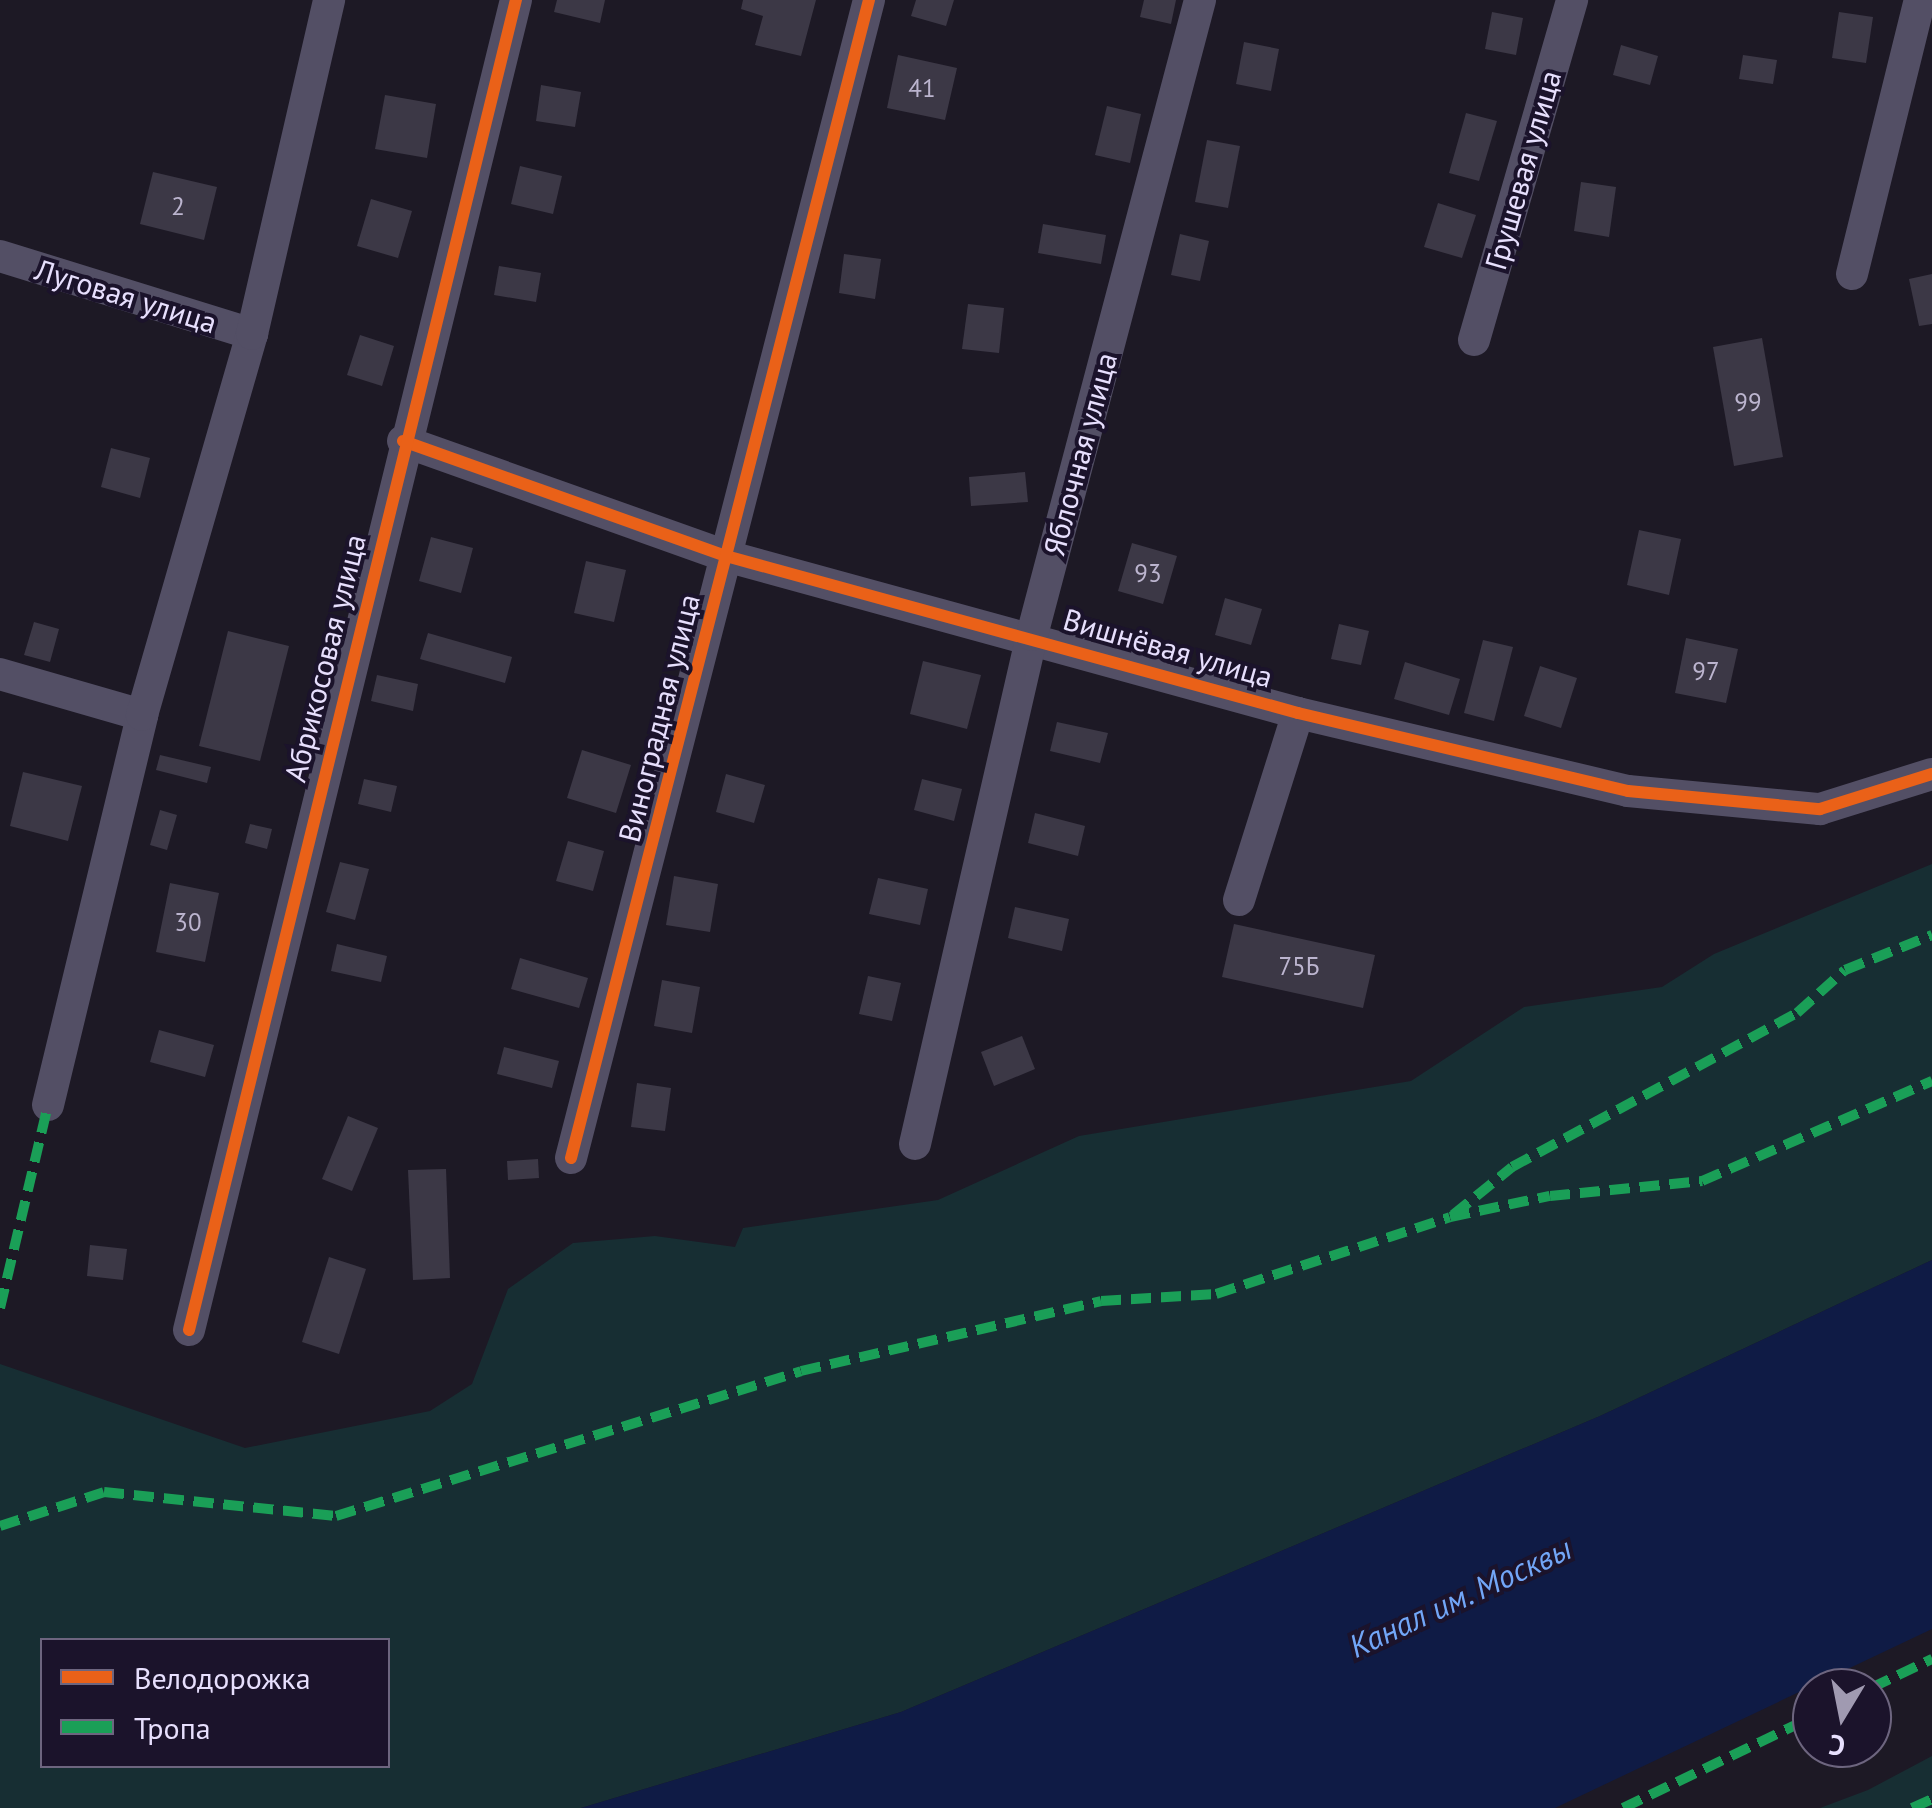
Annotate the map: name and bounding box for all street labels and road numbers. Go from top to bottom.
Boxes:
street label: Грушевая улица [1477,66,1569,274]
street label: Луговая улица [31,251,221,341]
street label: Яблочная улица [1036,349,1124,559]
street label: Абрикосовая улица [277,531,373,785]
street label: Виноградная улица [611,590,707,846]
street label: Вишнёвая улица [1059,601,1277,695]

